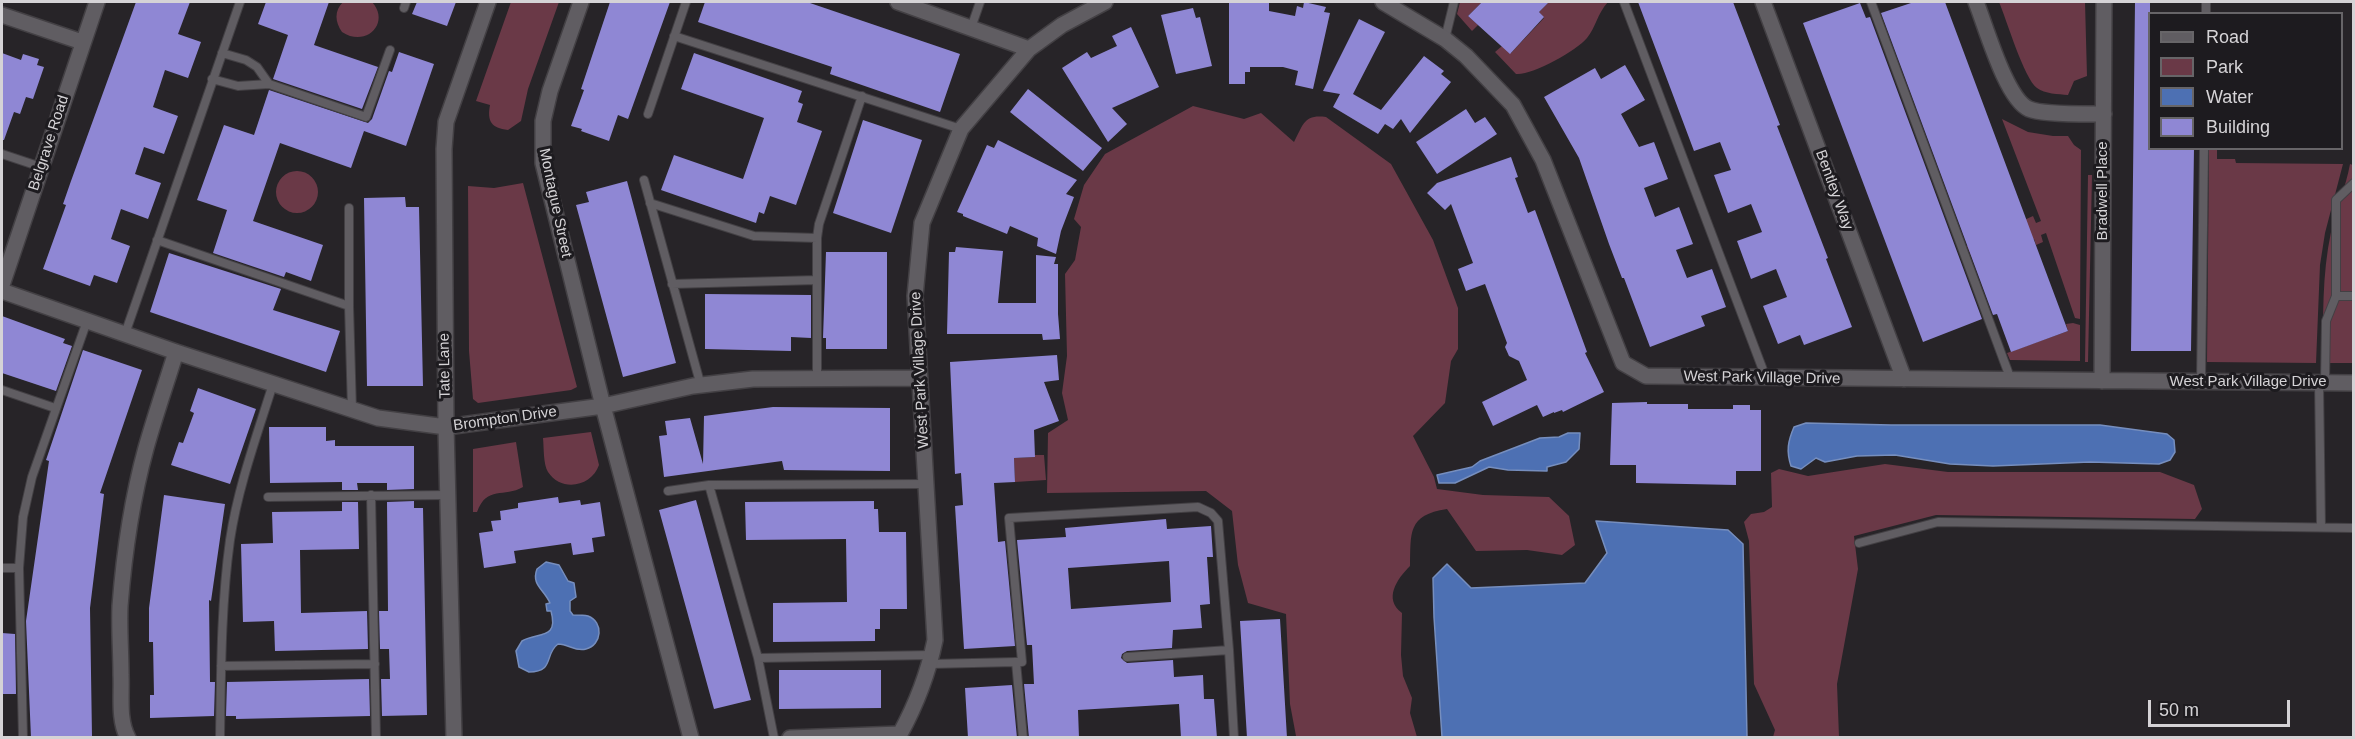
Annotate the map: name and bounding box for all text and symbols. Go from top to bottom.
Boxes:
legend [2148,12,2343,150]
text: Road [2206,27,2249,47]
text: Park [2206,57,2243,77]
text: Water [2206,87,2253,107]
street label: Belgrave Road [25,93,73,193]
text: Building [2206,117,2270,137]
street label: Bradwell Place [2094,141,2112,241]
street label: Montague Street [535,147,575,259]
street label: Bentley Way [1811,148,1857,232]
street label: West Park Village Drive [907,291,933,449]
street label: Tate Lane [435,333,455,399]
street label: West Park Village Drive [1683,368,1841,388]
street label: West Park Village Drive [2169,373,2327,391]
street label: Brompton Drive [452,403,558,435]
scale bar [2151,688,2294,726]
text: 50 m [2159,700,2199,720]

